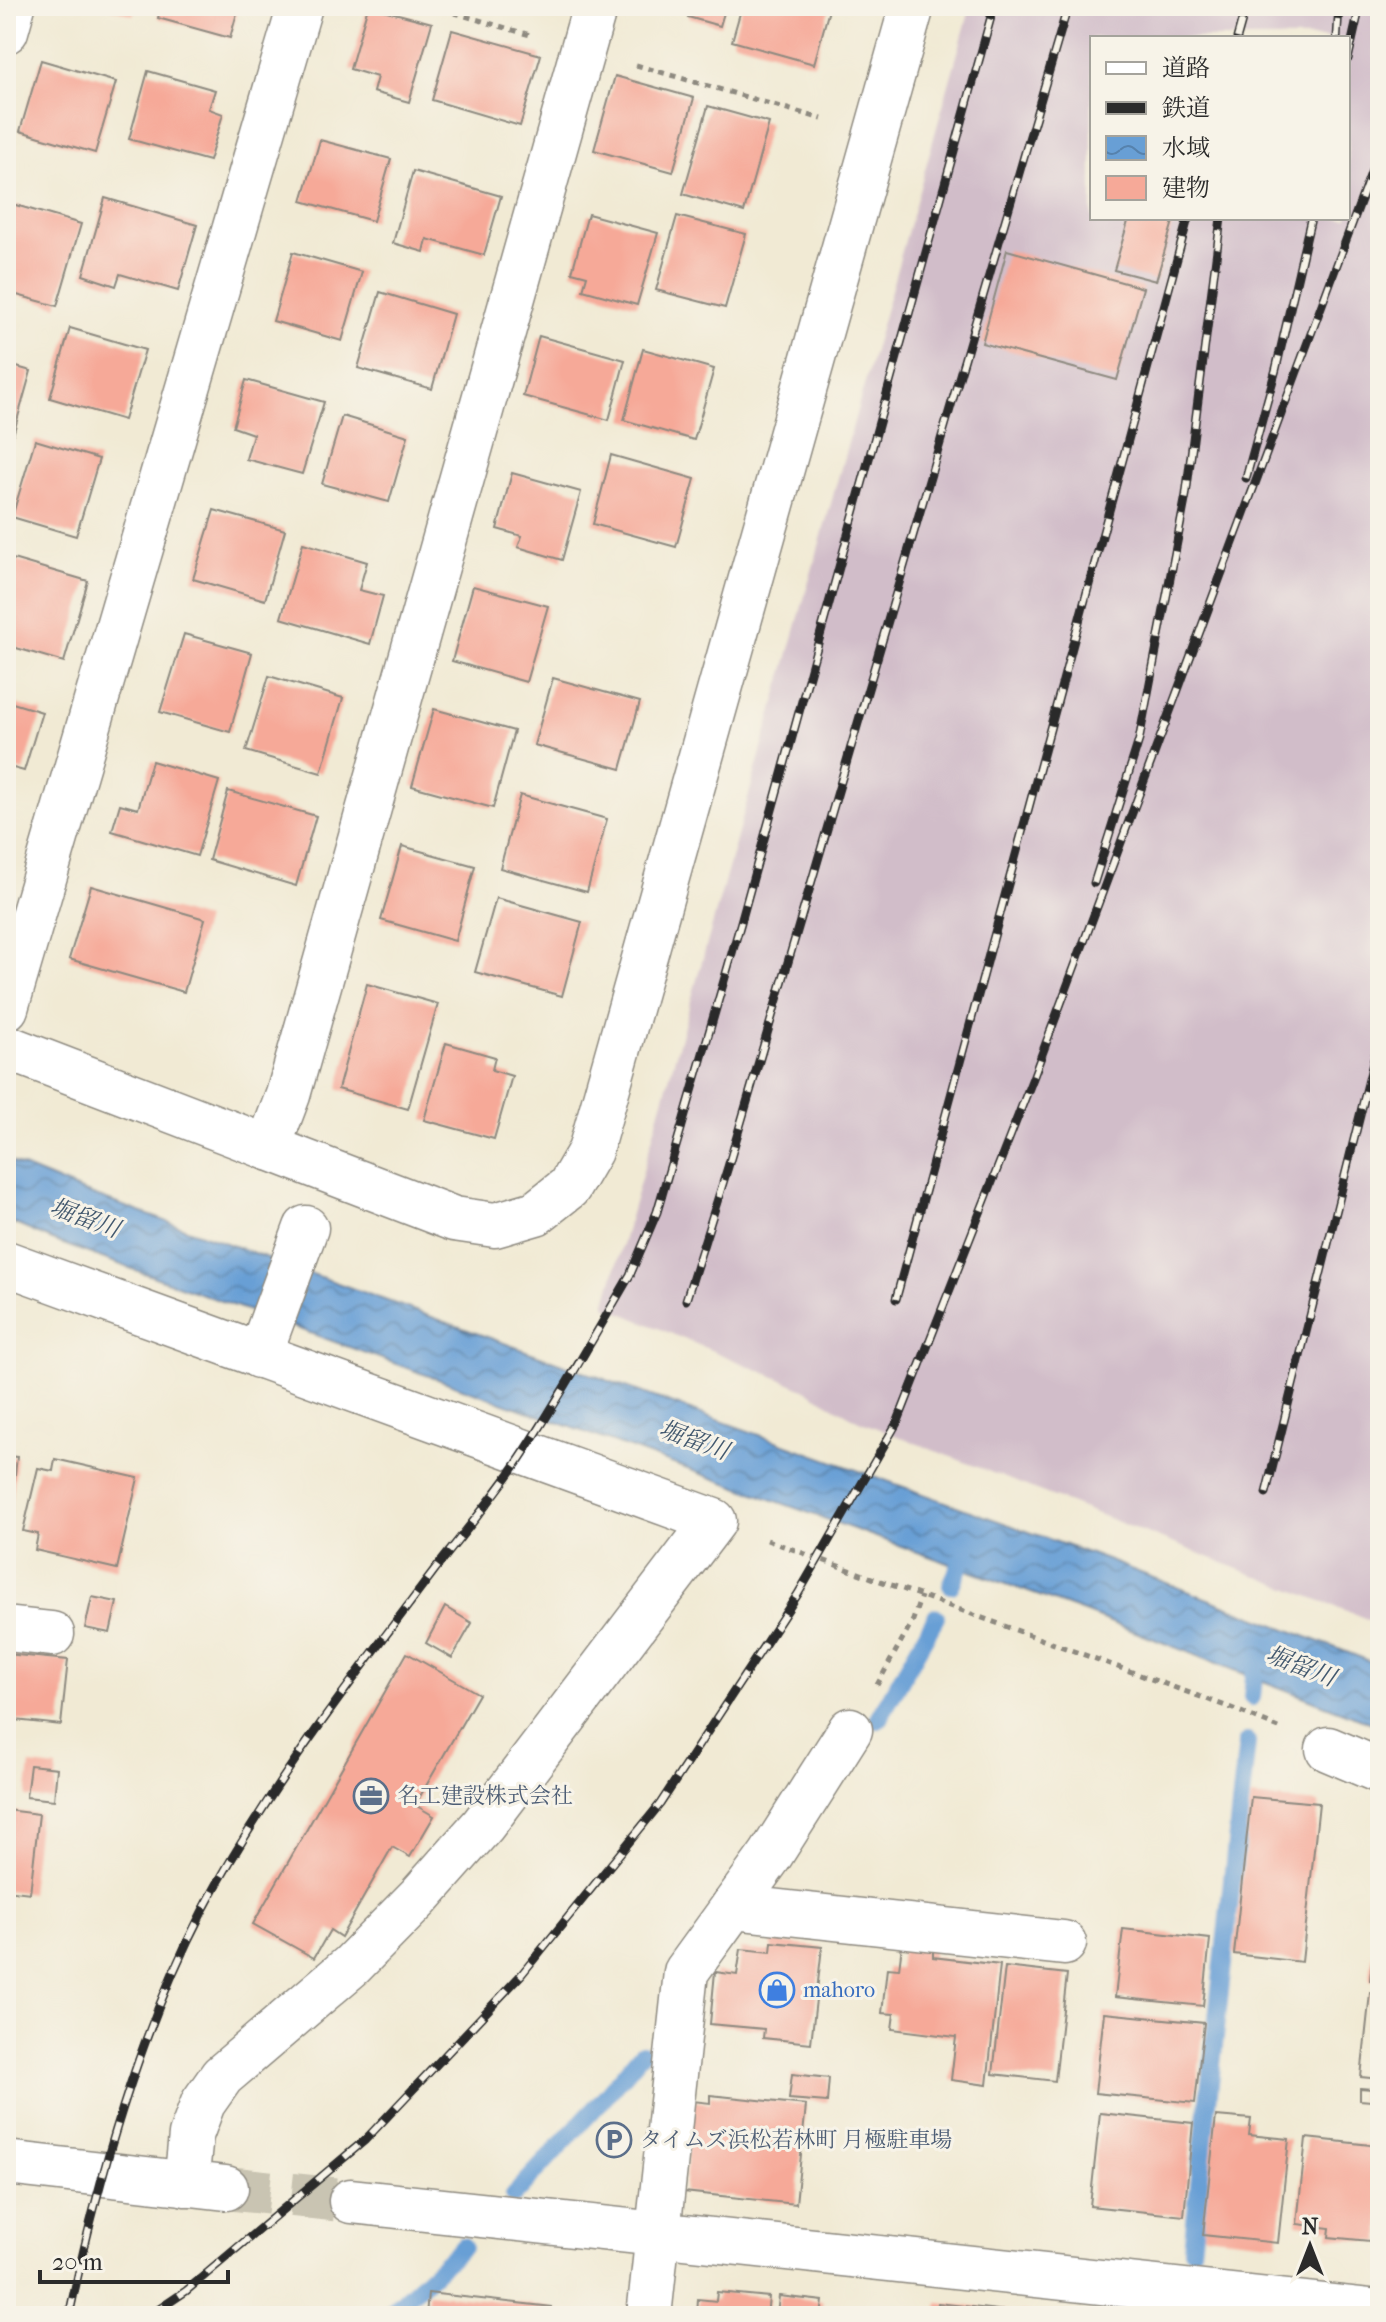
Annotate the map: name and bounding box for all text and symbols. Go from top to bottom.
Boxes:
legend [1090,36,1350,220]
text: 道路 [1162,54,1210,82]
text: 鉄道 [1162,94,1210,122]
text: 水域 [1162,134,1210,162]
text: 建物 [1162,174,1210,202]
water label: 堀留川 [46,1193,126,1244]
water label: 堀留川 [655,1415,735,1466]
water label: 堀留川 [1262,1640,1342,1693]
office icon: 名工建設株式会社 [352,1777,390,1815]
place label: 名工建設株式会社 [397,1783,573,1809]
shop icon: mahoro [758,1971,796,2009]
place label: mahoro [803,1977,875,2003]
parking icon: タイムズ浜松若林町 月極駐車場 [595,2121,633,2159]
place label: タイムズ浜松若林町 月極駐車場 [640,2127,952,2153]
north arrow [1270,2206,1350,2286]
text: N [1302,2214,1319,2240]
scale bar [40,2234,228,2284]
text: 20 m [52,2248,103,2276]

